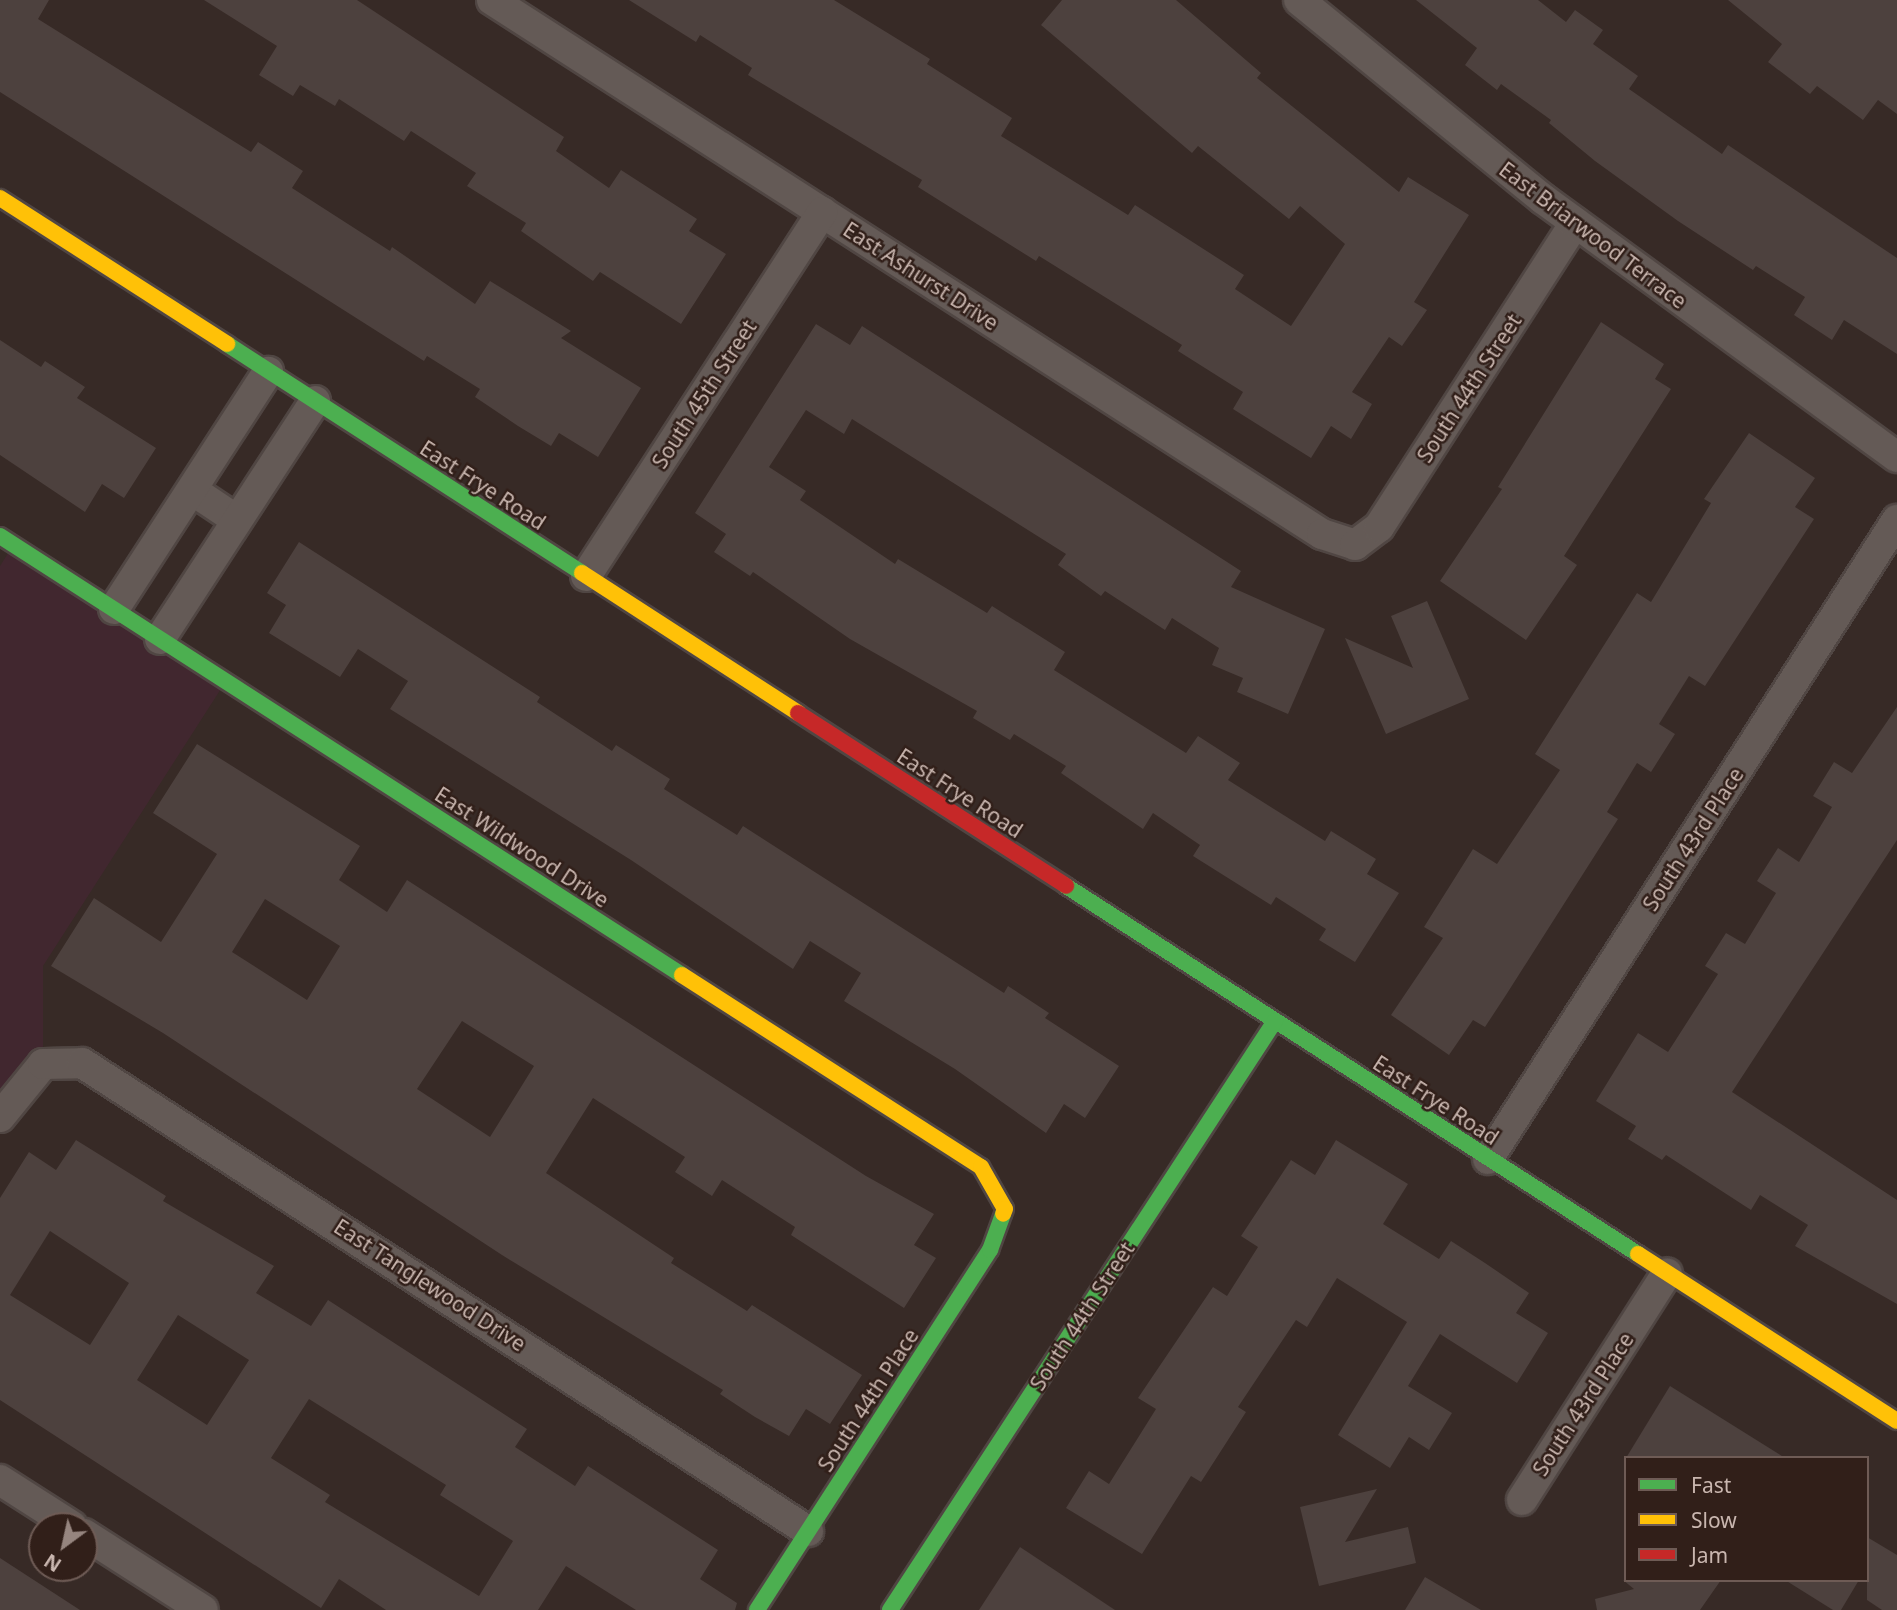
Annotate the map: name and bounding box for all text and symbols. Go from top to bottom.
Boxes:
street label: East Briarwood Terrace [1494,156,1692,314]
street label: East Ashurst Drive [839,216,1003,336]
street label: South 44th Street [1412,309,1526,467]
street label: South 45th Street [647,315,761,473]
street label: East Frye Road [415,435,551,535]
street label: East Frye Road [892,743,1028,843]
street label: South 43rd Place [1637,763,1749,915]
street label: East Wildwood Drive [430,781,614,913]
street label: East Frye Road [1368,1050,1504,1150]
street label: East Tanglewood Drive [330,1214,530,1356]
street label: South 44th Street [1025,1237,1139,1395]
street label: South 44th Place [812,1324,924,1476]
street label: South 43rd Place [1527,1328,1639,1480]
legend [1624,1456,1869,1582]
text: Fast [1691,1471,1731,1499]
text: Slow [1691,1506,1737,1534]
north arrow [28,1512,98,1582]
text: Jam [1691,1541,1728,1569]
text: N [39,1548,66,1578]

